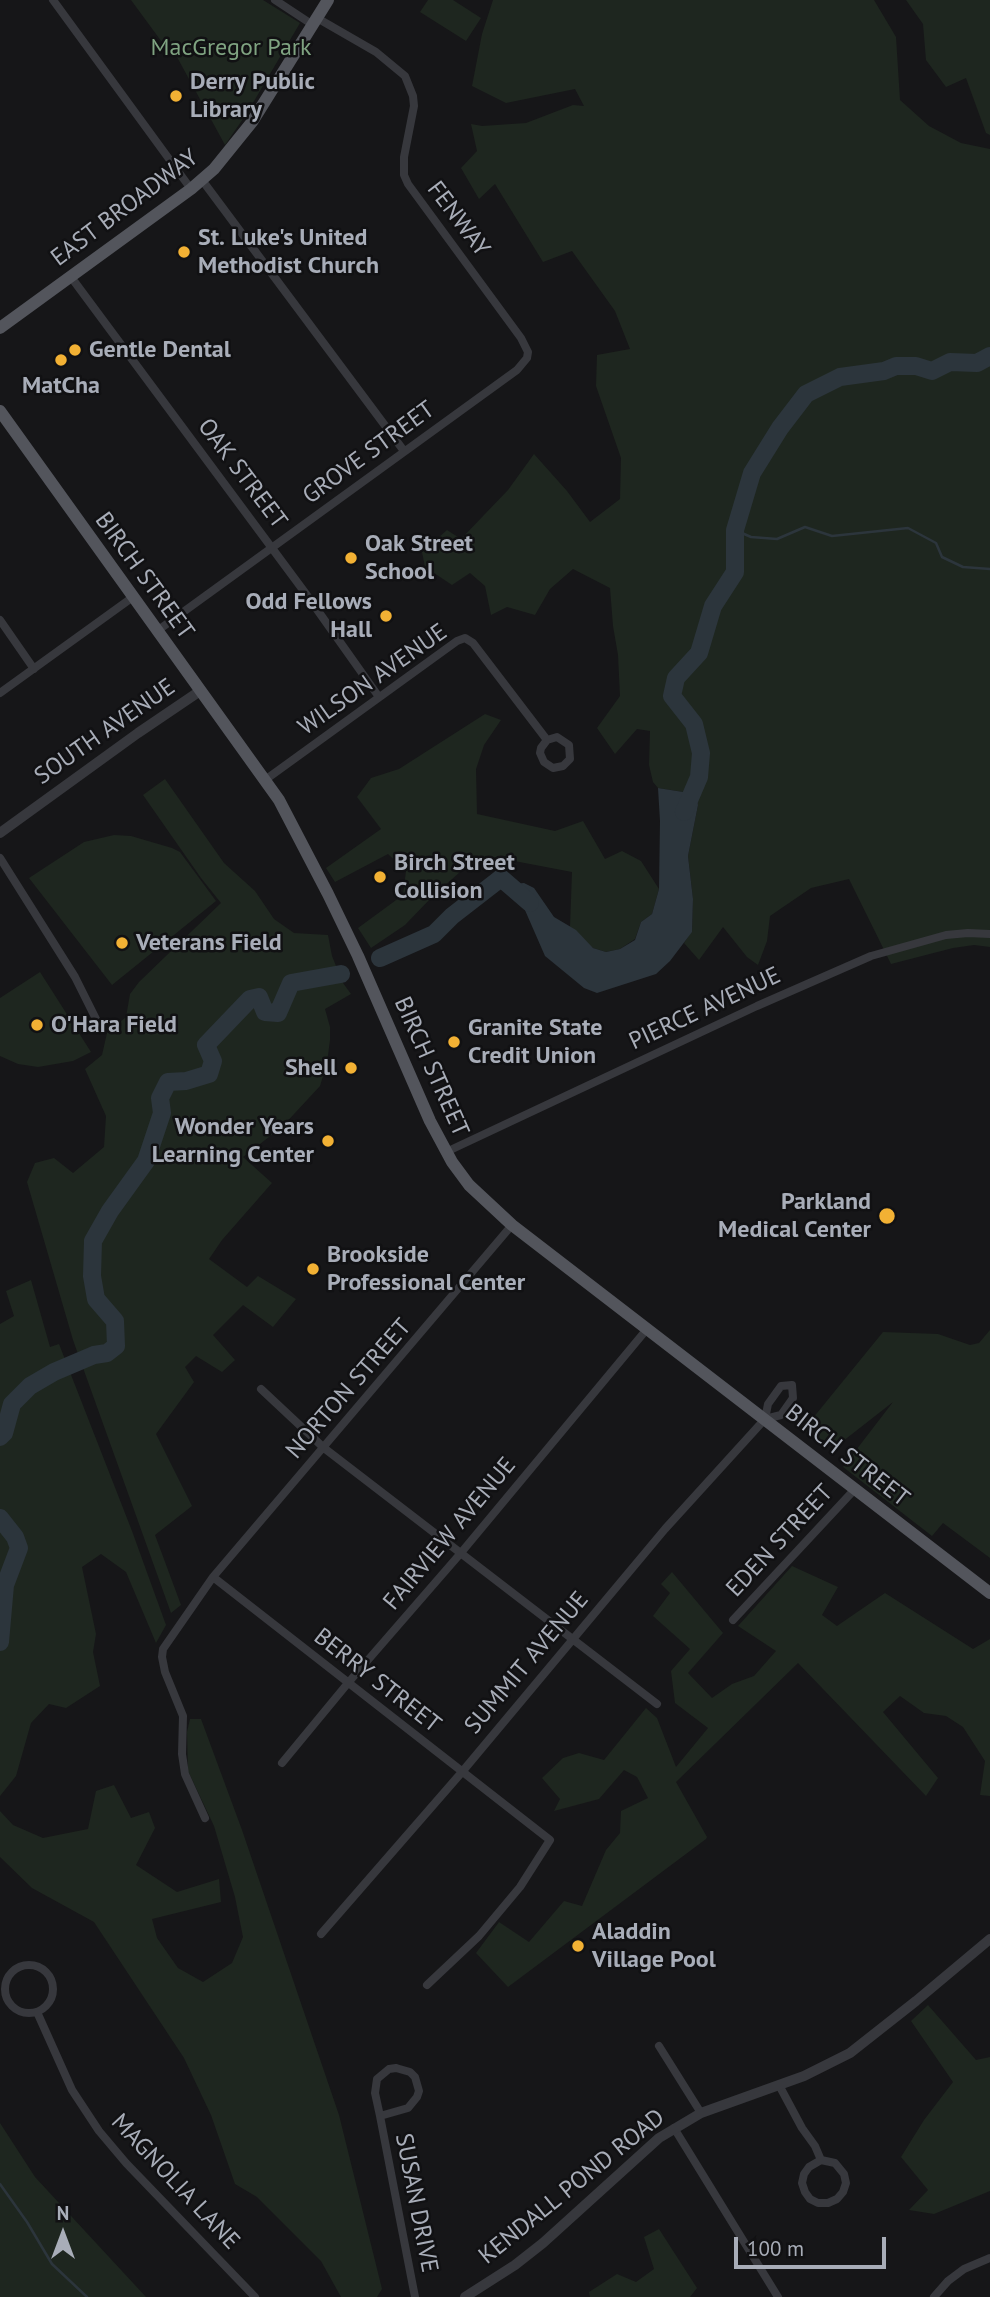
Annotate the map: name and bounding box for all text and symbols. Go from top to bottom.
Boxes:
park label: MacGregor Park [151,34,311,62]
place label: Derry Public Library [190,68,315,124]
marker: Derry Public Library [168,88,184,104]
street label: EAST BROADWAY [46,143,204,273]
street label: FENWAY [420,176,496,262]
place label: St. Luke's United Methodist Church [198,224,379,280]
marker: St. Luke's United Methodist Church [176,244,192,260]
place label: Gentle Dental [89,336,231,364]
marker: Gentle Dental [67,342,83,358]
marker: MatCha [53,352,69,368]
place label: MatCha [22,372,100,400]
street label: GROVE STREET [297,396,441,510]
street label: OAK STREET [191,413,293,535]
street label: BIRCH STREET [88,507,200,645]
place label: Oak Street School [365,530,473,586]
marker: Oak Street School [343,550,359,566]
place label: Odd Fellows Hall [245,588,372,644]
marker: Odd Fellows Hall [378,608,394,624]
street label: WILSON AVENUE [293,618,453,742]
street label: SOUTH AVENUE [29,673,181,791]
place label: Birch Street Collision [394,849,515,905]
marker: Birch Street Collision [372,869,388,885]
place label: Veterans Field [136,929,282,957]
marker: Veterans Field [114,935,130,951]
street label: PIERCE AVENUE [625,961,785,1057]
street label: BIRCH STREET [387,993,475,1141]
place label: O'Hara Field [51,1011,177,1039]
place label: Granite State Credit Union [468,1014,602,1070]
marker: O'Hara Field [29,1017,45,1033]
marker: Granite State Credit Union [446,1034,462,1050]
place label: Shell [285,1054,337,1082]
marker: Shell [343,1060,359,1076]
place label: Wonder Years Learning Center [152,1113,314,1169]
marker: Wonder Years Learning Center [320,1133,336,1149]
place label: Parkland Medical Center [718,1188,871,1244]
marker: Parkland Medical Center [877,1206,897,1226]
place label: Brookside Professional Center [327,1241,525,1297]
marker: Brookside Professional Center [305,1261,321,1277]
street label: NORTON STREET [280,1313,418,1465]
street label: BIRCH STREET [779,1399,915,1513]
street label: FAIRVIEW AVENUE [378,1452,522,1616]
street label: EDEN STREET [721,1479,839,1603]
street label: SUMMIT AVENUE [459,1586,595,1740]
street label: BERRY STREET [308,1622,446,1740]
place label: Aladdin Village Pool [592,1918,716,1974]
marker: Aladdin Village Pool [570,1938,586,1954]
street label: KENDALL POND ROAD [473,2103,671,2271]
street label: MAGNOLIA LANE [105,2108,245,2256]
street label: SUSAN DRIVE [388,2131,444,2275]
north arrow [28,2199,98,2269]
text: N [57,2201,69,2225]
scale bar [738,2224,890,2268]
text: 100 m [747,2235,804,2262]

